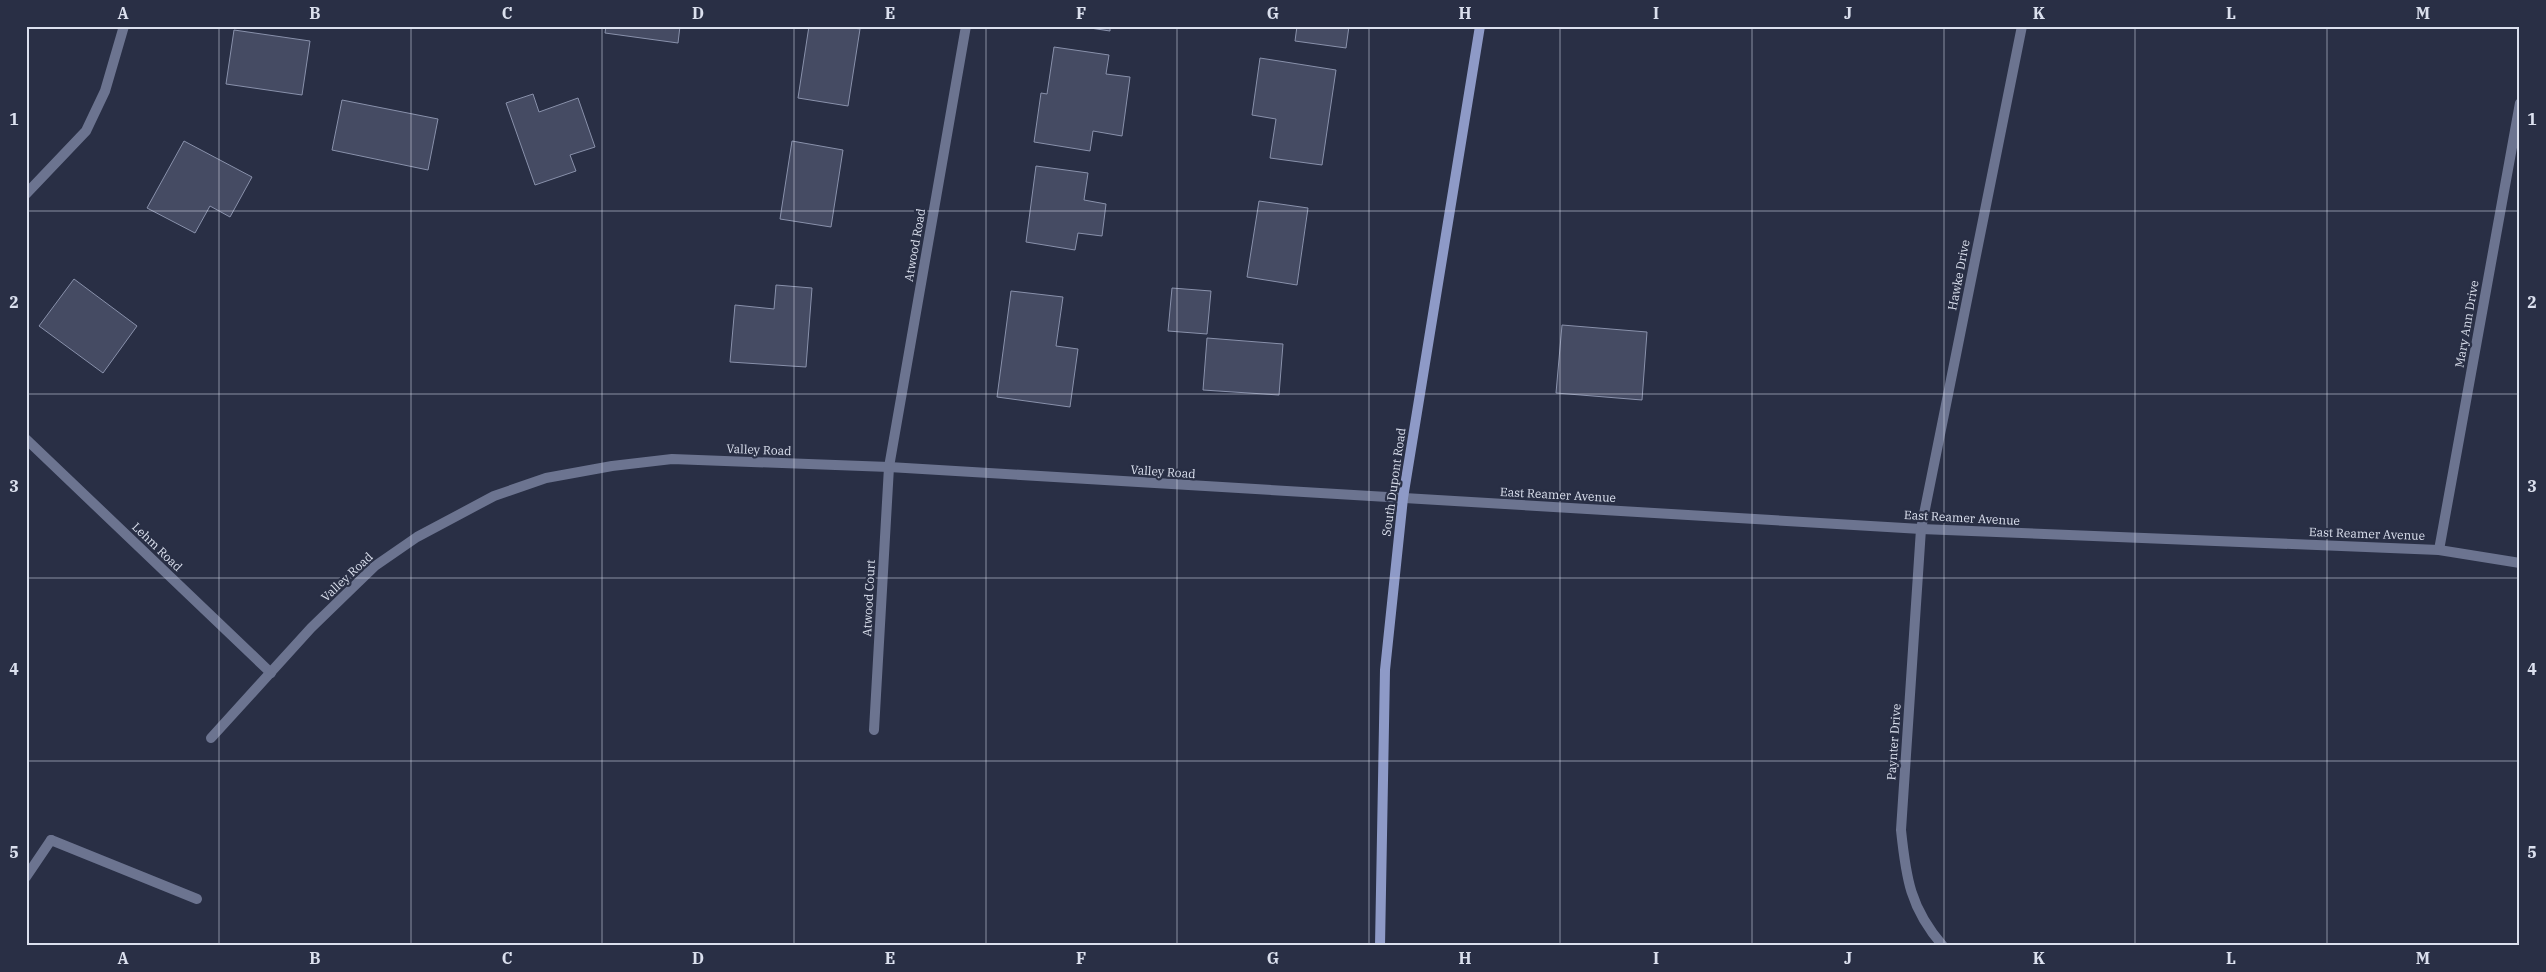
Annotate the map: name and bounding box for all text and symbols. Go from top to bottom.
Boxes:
text: A [117,3,129,23]
text: B [309,3,321,23]
text: C [502,3,512,23]
text: D [692,3,704,23]
text: E [885,3,895,23]
text: F [1076,3,1086,23]
text: G [1267,3,1279,23]
text: H [1459,3,1472,23]
text: I [1653,3,1659,23]
text: J [1844,3,1852,23]
text: K [2033,3,2046,23]
text: L [2226,3,2236,23]
text: M [2416,3,2430,23]
text: 1 [9,109,19,129]
text: 1 [2527,109,2537,129]
street label: Atwood Road [901,207,928,283]
street label: Hawke Drive [1944,238,1973,311]
street label: Mary Ann Drive [2451,279,2482,369]
text: 2 [9,292,19,312]
text: 2 [2527,292,2537,312]
street label: South Dupont Road [1378,427,1409,537]
street label: Valley Road [726,441,792,458]
street label: Valley Road [1130,462,1196,481]
text: 3 [9,476,19,496]
text: 3 [2527,476,2537,496]
street label: East Reamer Avenue [1500,484,1616,505]
street label: East Reamer Avenue [1904,507,2020,528]
street label: Lehm Road [129,519,186,574]
street label: East Reamer Avenue [2309,524,2425,543]
street label: Valley Road [318,549,376,604]
street label: Atwood Court [859,559,878,637]
text: 4 [9,659,19,679]
text: 4 [2527,659,2537,679]
street label: Paynter Drive [1883,703,1904,781]
text: 5 [9,842,19,862]
text: 5 [2527,842,2537,862]
text: A [117,948,129,968]
text: B [309,948,321,968]
text: C [502,948,512,968]
text: D [692,948,704,968]
text: E [885,948,895,968]
text: F [1076,948,1086,968]
text: G [1267,948,1279,968]
text: H [1459,948,1472,968]
text: I [1653,948,1659,968]
text: J [1844,948,1852,968]
text: K [2033,948,2046,968]
text: L [2226,948,2236,968]
text: M [2416,948,2430,968]

